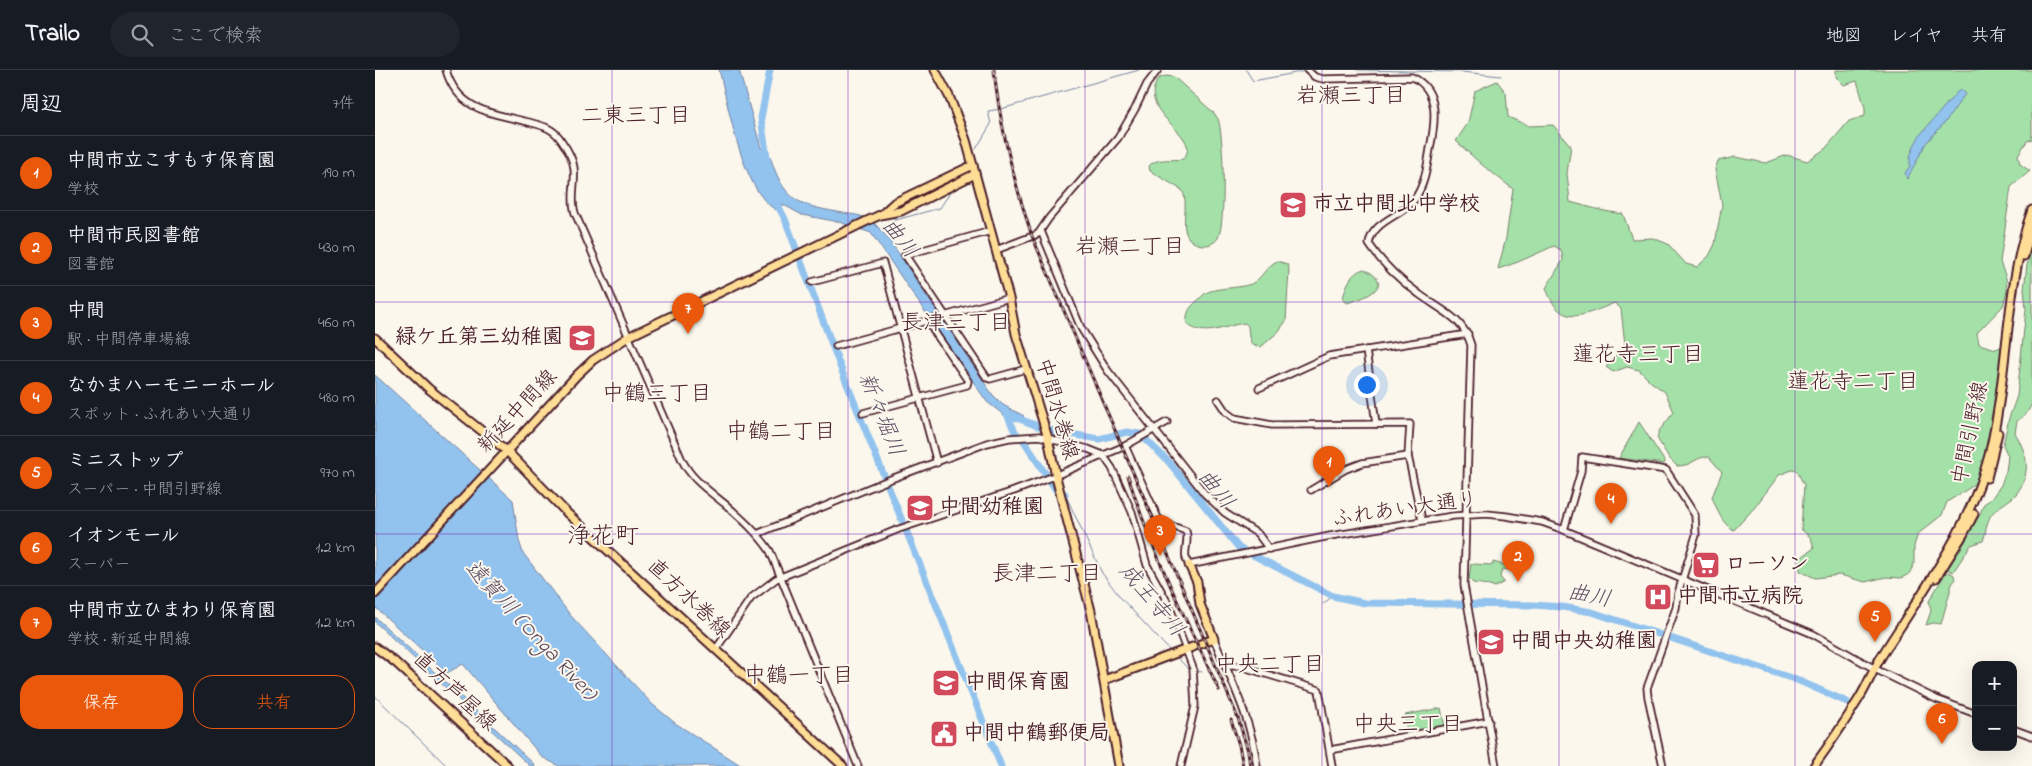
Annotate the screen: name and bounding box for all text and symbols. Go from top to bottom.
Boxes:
search box [110,12,460,57]
text: Trailo [25,17,80,52]
icon: search [128,21,156,49]
text: ここで検索 [168,23,263,50]
text: 地図 [1826,24,1862,50]
text: レイヤ [1890,24,1943,50]
text: 共有 [1971,24,2007,50]
district label: 岩瀬三丁目 [1296,81,1406,113]
text: 周辺 [20,90,62,120]
text: 7件 [332,92,355,116]
district label: 二東三丁目 [581,101,691,133]
text: 中間市立こすもす保育園 [67,148,276,175]
text: 1 [33,161,39,185]
text: 190 m [322,161,355,185]
text: 学校 [67,178,99,202]
school or university icon: 市立中間北中学校 [1278,190,1308,220]
place label: 市立中間北中学校 [1312,190,1480,220]
water label: 曲川 [873,212,925,266]
text: 中間市民図書館 [67,223,200,250]
district label: 岩瀬二丁目 [1075,232,1185,264]
text: 2 [32,236,40,260]
text: 430 m [318,236,355,260]
text: 図書館 [67,253,115,277]
pin: 7 [672,293,704,334]
text: 中間 [67,298,105,325]
district label: 長津三丁目 [901,308,1011,340]
text: 3 [33,311,39,335]
text: 460 m [318,311,355,335]
place label: 緑ケ丘第三幼稚園 [395,323,563,353]
school or university icon: 緑ケ丘第三幼稚園 [567,323,597,353]
text: 駅 · 中間停車場線 [67,328,190,352]
district label: 蓮花寺三丁目 [1572,340,1704,372]
street label: 中間水巻線 [1027,354,1085,464]
street label: 新延中間線 [471,363,565,461]
district label: 蓮花寺二丁目 [1787,367,1919,399]
water label: 新々堀川 [849,368,911,462]
your location [1354,372,1380,398]
text: なかまハーモニーホール [67,373,275,400]
district label: 中鶴三丁目 [602,379,712,411]
street label: 中間引野線 [1945,379,1997,487]
text: 4 [33,386,39,410]
text: 480 m [319,386,355,410]
text: スポット · ふれあい大通り [67,403,254,427]
district label: 中鶴二丁目 [726,417,836,449]
pin: 1 [1313,446,1345,487]
text: ミニストップ [67,448,183,475]
text: 5 [31,461,41,485]
text: 970 m [320,461,355,485]
water label: 曲川 [1189,463,1241,517]
text: スーパー · 中間引野線 [67,478,222,502]
pin: 4 [1595,483,1627,524]
street label: ふれあい大通り [1330,485,1480,535]
school or university icon: 中間幼稚園 [905,493,935,523]
place label: 中間幼稚園 [939,493,1044,523]
pin: 3 [1144,515,1176,556]
district label: 浄花町 [567,520,639,555]
text: イオンモール [67,523,180,550]
text: 6 [32,536,40,560]
text: 1.2 km [315,536,355,560]
pin: 2 [1502,541,1534,582]
supermarket icon: ローソン [1691,550,1721,580]
place label: ローソン [1725,550,1809,580]
street label: 直方水巻線 [639,552,737,646]
text: スーパー [67,553,130,577]
water label: 遠賀川 (Onga River) [456,554,605,710]
water label: 成王寺川 [1110,557,1192,645]
district label: 長津二丁目 [992,559,1102,591]
water label: 曲川 [1564,577,1614,617]
hospital icon: 中間市立病院 [1643,582,1673,612]
place label: 中間市立病院 [1677,582,1803,612]
text: 中間市立ひまわり保育園 [67,598,276,625]
pin: 5 [1859,601,1891,642]
text: 7 [33,611,39,635]
text: 1.2 km [315,611,355,635]
school or university icon: 中間中央幼稚園 [1476,627,1506,657]
place label: 中間中央幼稚園 [1510,627,1657,657]
text: 学校 · 新延中間線 [67,628,190,652]
street label: 直方芦屋線 [405,645,503,739]
district label: 中央二丁目 [1215,650,1325,682]
district label: 中鶴一丁目 [744,661,854,693]
map controls [1972,661,2017,751]
button: + [1972,661,2017,706]
school or university icon: 中間保育園 [931,668,961,698]
place label: 中間保育園 [965,668,1070,698]
button: 保存 [20,675,183,729]
button: 共有 [193,675,355,729]
pin: 6 [1926,703,1958,744]
button: − [1972,706,2017,751]
district label: 中央三丁目 [1353,710,1463,742]
public building icon: 中間中鶴郵便局 [929,719,959,749]
place label: 中間中鶴郵便局 [963,719,1110,749]

